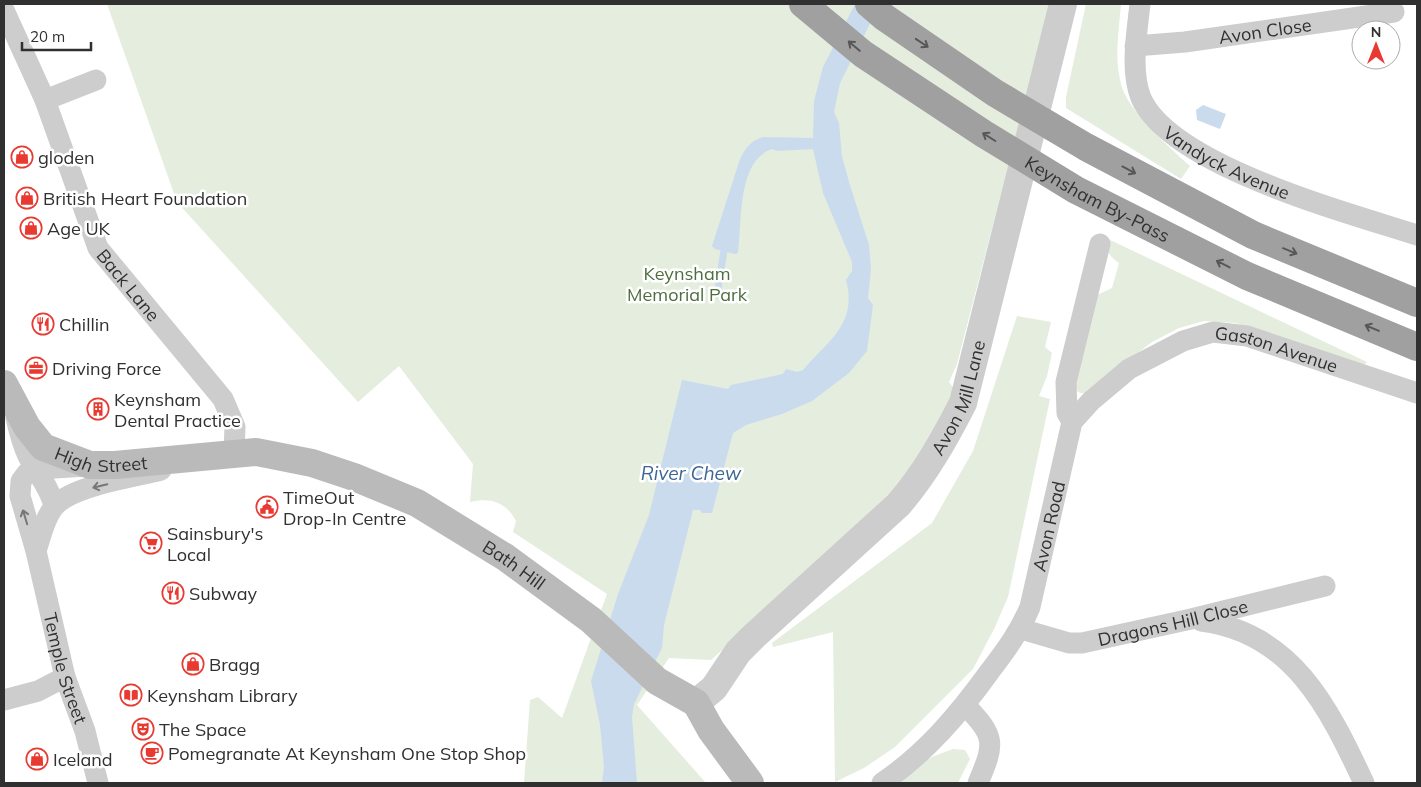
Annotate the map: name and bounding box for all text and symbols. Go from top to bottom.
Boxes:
street label: Avon Close [1217,12,1313,49]
scale bar [22,20,91,52]
north arrow [1351,20,1401,70]
text: N [1371,23,1381,41]
text: 20 m [30,27,65,46]
one-way arrow [915,38,929,48]
one-way arrow [848,41,861,52]
street label: Vandyck Avenue [1159,121,1293,204]
one-way arrow [983,132,997,142]
shop icon: gloden [10,145,34,169]
place label: gloden [38,146,95,169]
street label: Keynsham By-Pass [1021,150,1174,247]
one-way arrow [1122,165,1137,175]
shop icon: British Heart Foundation [15,186,39,210]
place label: British Heart Foundation [43,187,247,210]
shop icon: Age UK [19,216,43,240]
place label: Age UK [47,217,111,240]
street label: Back Lane [92,244,165,326]
one-way arrow [1282,246,1297,256]
one-way arrow [1216,259,1231,268]
park label: Keynsham Memorial Park [627,262,748,306]
restaurant icon: Chillin [31,312,55,336]
place label: Chillin [59,313,110,336]
street label: Gaston Avenue [1214,321,1341,377]
one-way arrow [1365,323,1380,332]
street label: Avon Mill Lane [926,337,990,459]
office icon: Driving Force [24,356,48,380]
place label: Driving Force [52,357,161,380]
place label: Keynsham Dental Practice [114,388,241,432]
building icon: Keynsham Dental Practice [86,397,110,421]
street label: High Street [52,441,148,477]
water label: River Chew [641,461,742,485]
street label: Avon Road [1027,479,1070,573]
one-way arrow [92,482,108,491]
place label: TimeOut Drop-In Centre [283,486,406,530]
public building icon: TimeOut Drop-In Centre [255,495,279,519]
one-way arrow [20,509,30,525]
place label: Sainsbury's Local [167,522,264,566]
supermarket icon: Sainsbury's Local [139,531,163,555]
street label: Bath Hill [479,535,550,594]
restaurant icon: Subway [161,581,185,605]
place label: Subway [189,582,257,605]
street label: Dragons Hill Close [1096,594,1250,651]
street label: Temple Street [39,610,93,727]
shop icon: Bragg [181,652,205,676]
place label: Bragg [209,653,260,676]
library icon: Keynsham Library [119,683,143,707]
place label: Keynsham Library [147,684,298,707]
theatre icon: The Space [131,717,155,741]
place label: The Space [159,718,246,741]
cafe icon: Pomegranate At Keynsham One Stop Shop [140,741,164,765]
place label: Pomegranate At Keynsham One Stop Shop [168,742,526,765]
shop icon: Iceland [25,747,49,771]
place label: Iceland [53,748,113,771]

